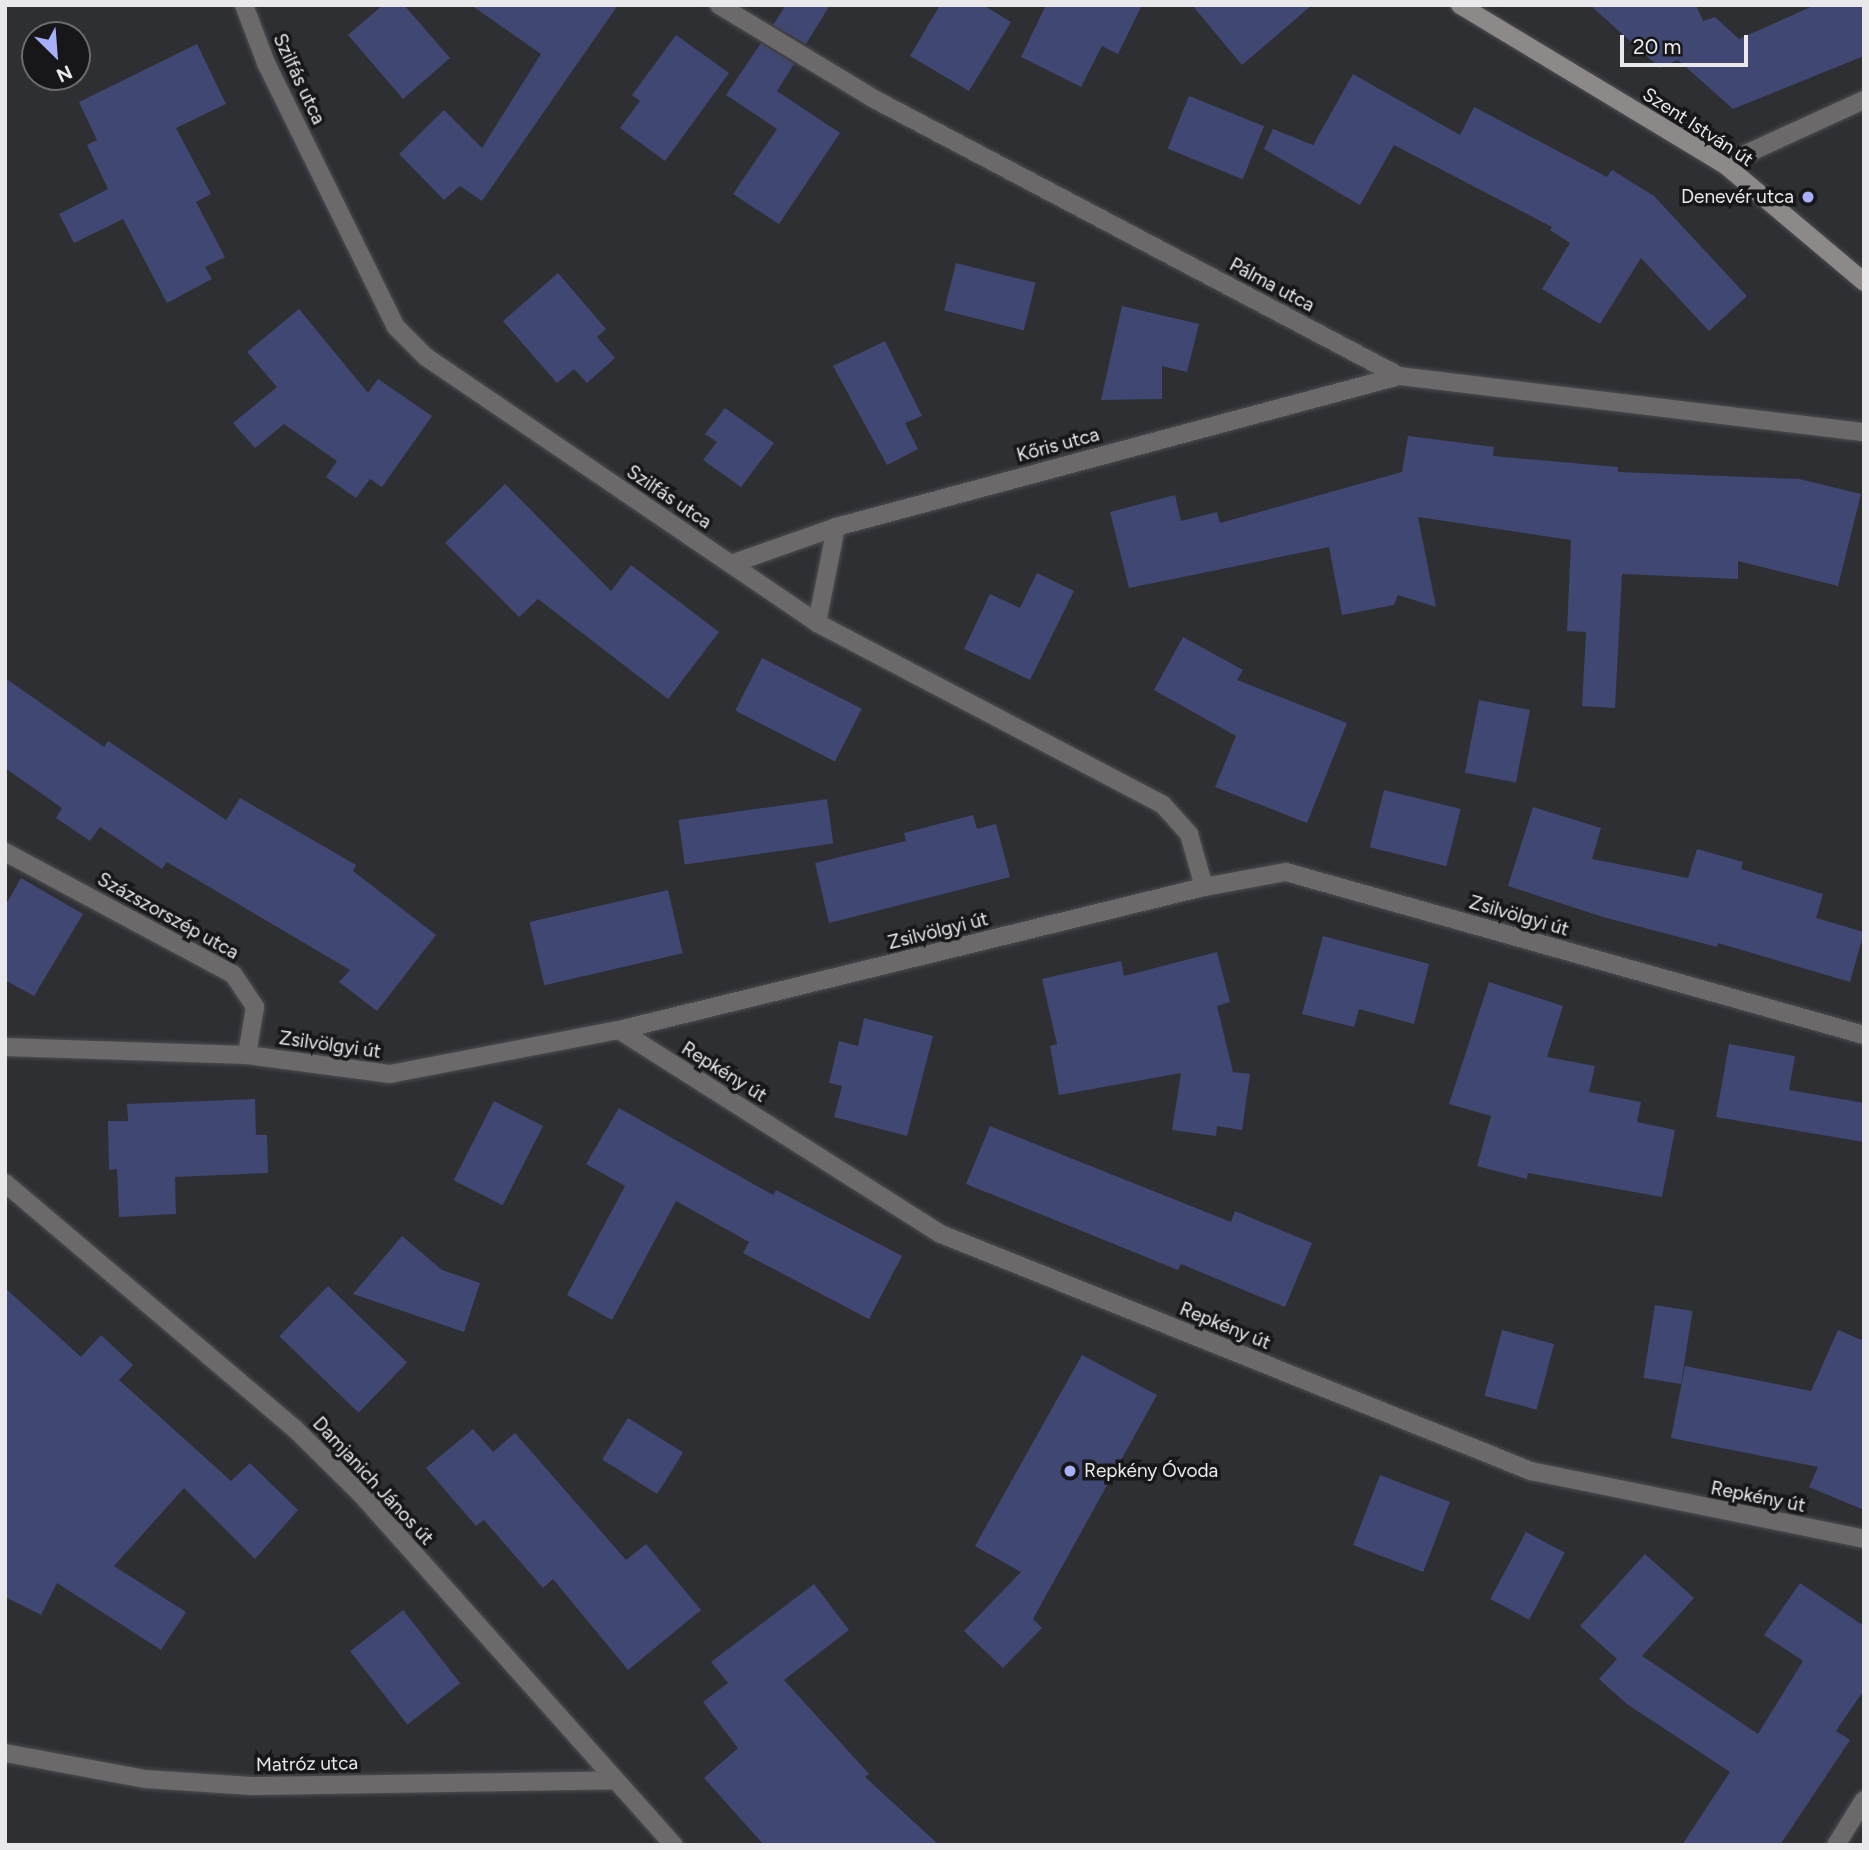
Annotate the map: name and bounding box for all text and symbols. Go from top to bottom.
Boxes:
north arrow [21,21,91,91]
scale bar [1624,21,1752,65]
street label: Szilfás utca [268,30,330,128]
text: 20 m [1633,34,1681,59]
text: N [53,60,76,87]
street label: Szent István út [1638,83,1758,171]
place label: Denevér utca [1681,186,1794,208]
marker: Denevér utca [1800,189,1816,205]
street label: Pálma utca [1226,253,1318,317]
street label: Kőris utca [1014,423,1102,467]
street label: Szilfás utca [622,460,716,534]
street label: Százszorszép utca [93,868,243,964]
street label: Zsilvölgyi út [1467,891,1571,941]
street label: Zsilvölgyi út [886,908,990,954]
street label: Zsilvölgyi út [278,1027,382,1063]
street label: Repkény út [677,1037,771,1107]
street label: Repkény út [1176,1297,1274,1355]
street label: Damjanich János út [308,1412,438,1550]
place label: Repkény Óvoda [1084,1460,1218,1482]
marker: Repkény Óvoda [1062,1463,1078,1479]
street label: Repkény út [1709,1477,1807,1517]
street label: Matróz utca [256,1752,358,1776]

